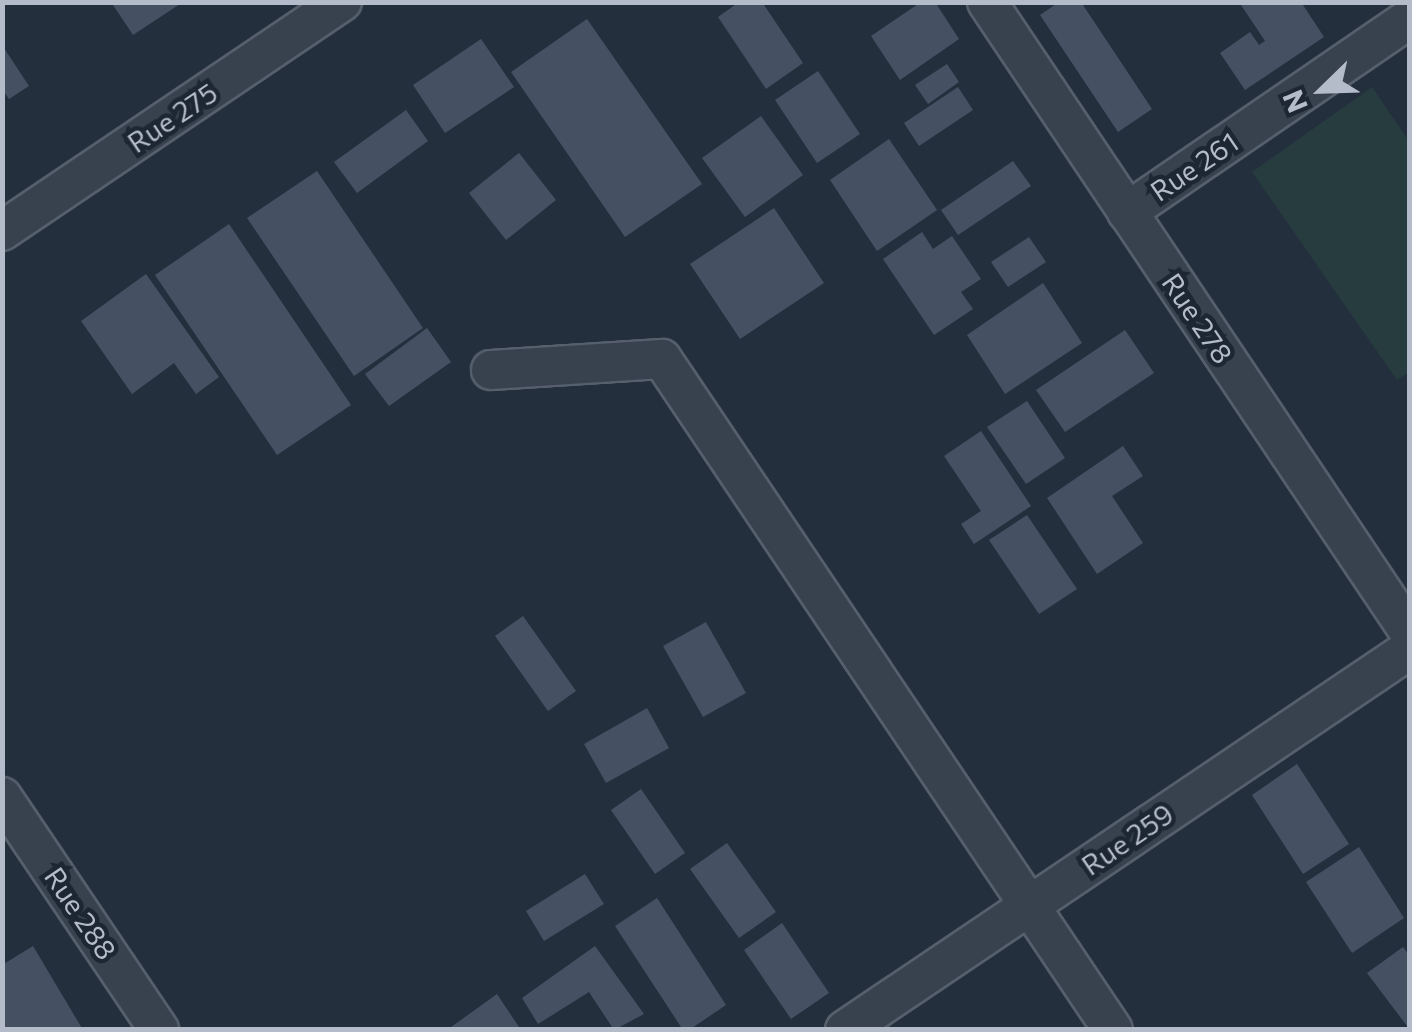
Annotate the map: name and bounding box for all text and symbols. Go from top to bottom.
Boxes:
north arrow [1272,40,1372,140]
street label: Rue 275 [121,75,223,159]
text: N [1275,85,1314,118]
street label: Rue 261 [1144,124,1244,208]
street label: Rue 278 [1156,267,1240,369]
street label: Rue 259 [1075,796,1179,882]
street label: Rue 288 [38,861,124,965]

